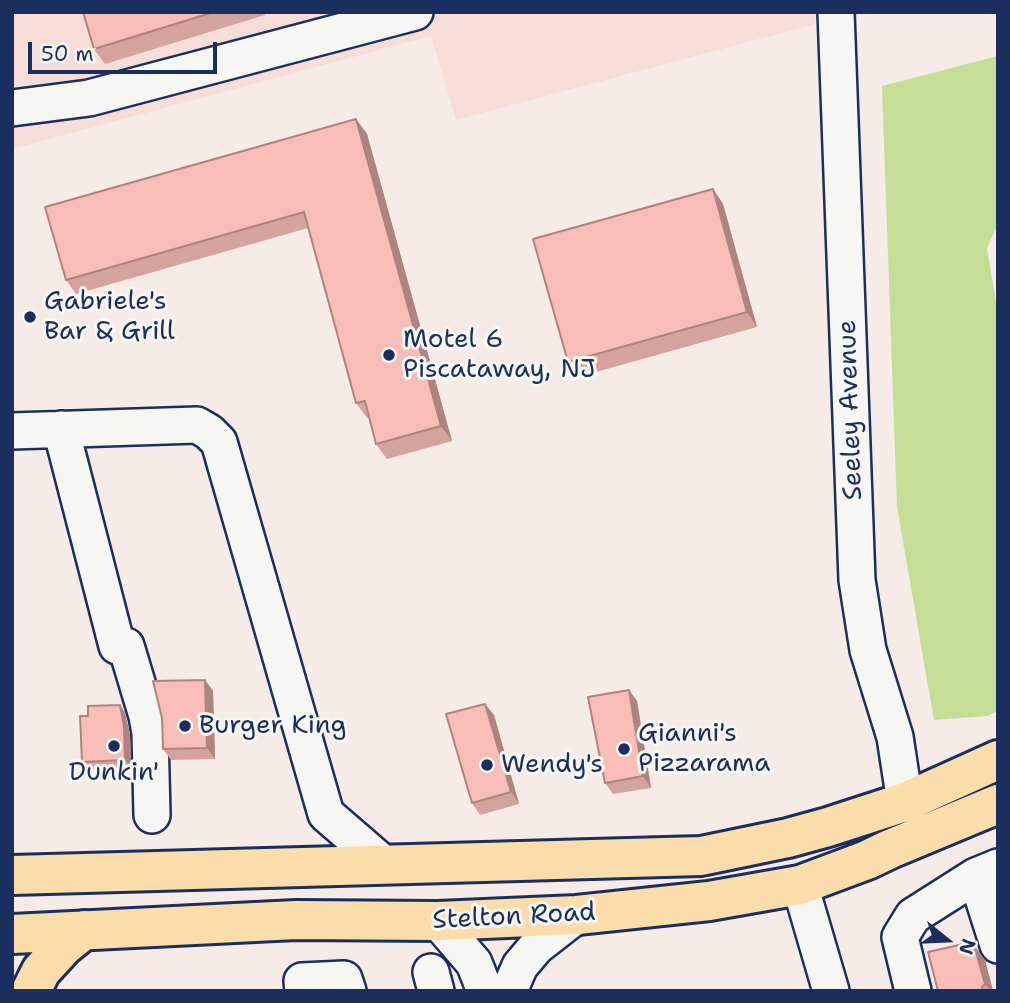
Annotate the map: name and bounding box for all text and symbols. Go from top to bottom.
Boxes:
scale bar [32,28,220,72]
text: 50 m [41,40,94,68]
place label: Gabriele's Bar & Grill [44,286,175,348]
marker: Gabriele's Bar & Grill [22,309,38,325]
street label: Seeley Avenue [832,319,870,501]
place label: Motel 6 Piscataway, NJ [403,324,596,386]
marker: Motel 6 Piscataway, NJ [381,347,397,363]
place label: Burger King [199,710,346,742]
marker: Burger King [177,718,193,734]
place label: Gianni's Pizzarama [638,718,770,780]
marker: Dunkin' [106,738,122,754]
marker: Gianni's Pizzarama [616,741,632,757]
place label: Wendy's [501,749,603,781]
place label: Dunkin' [69,757,159,789]
marker: Wendy's [479,757,495,773]
street label: Stelton Road [432,897,596,937]
north arrow [912,905,982,975]
text: N [953,936,982,958]

